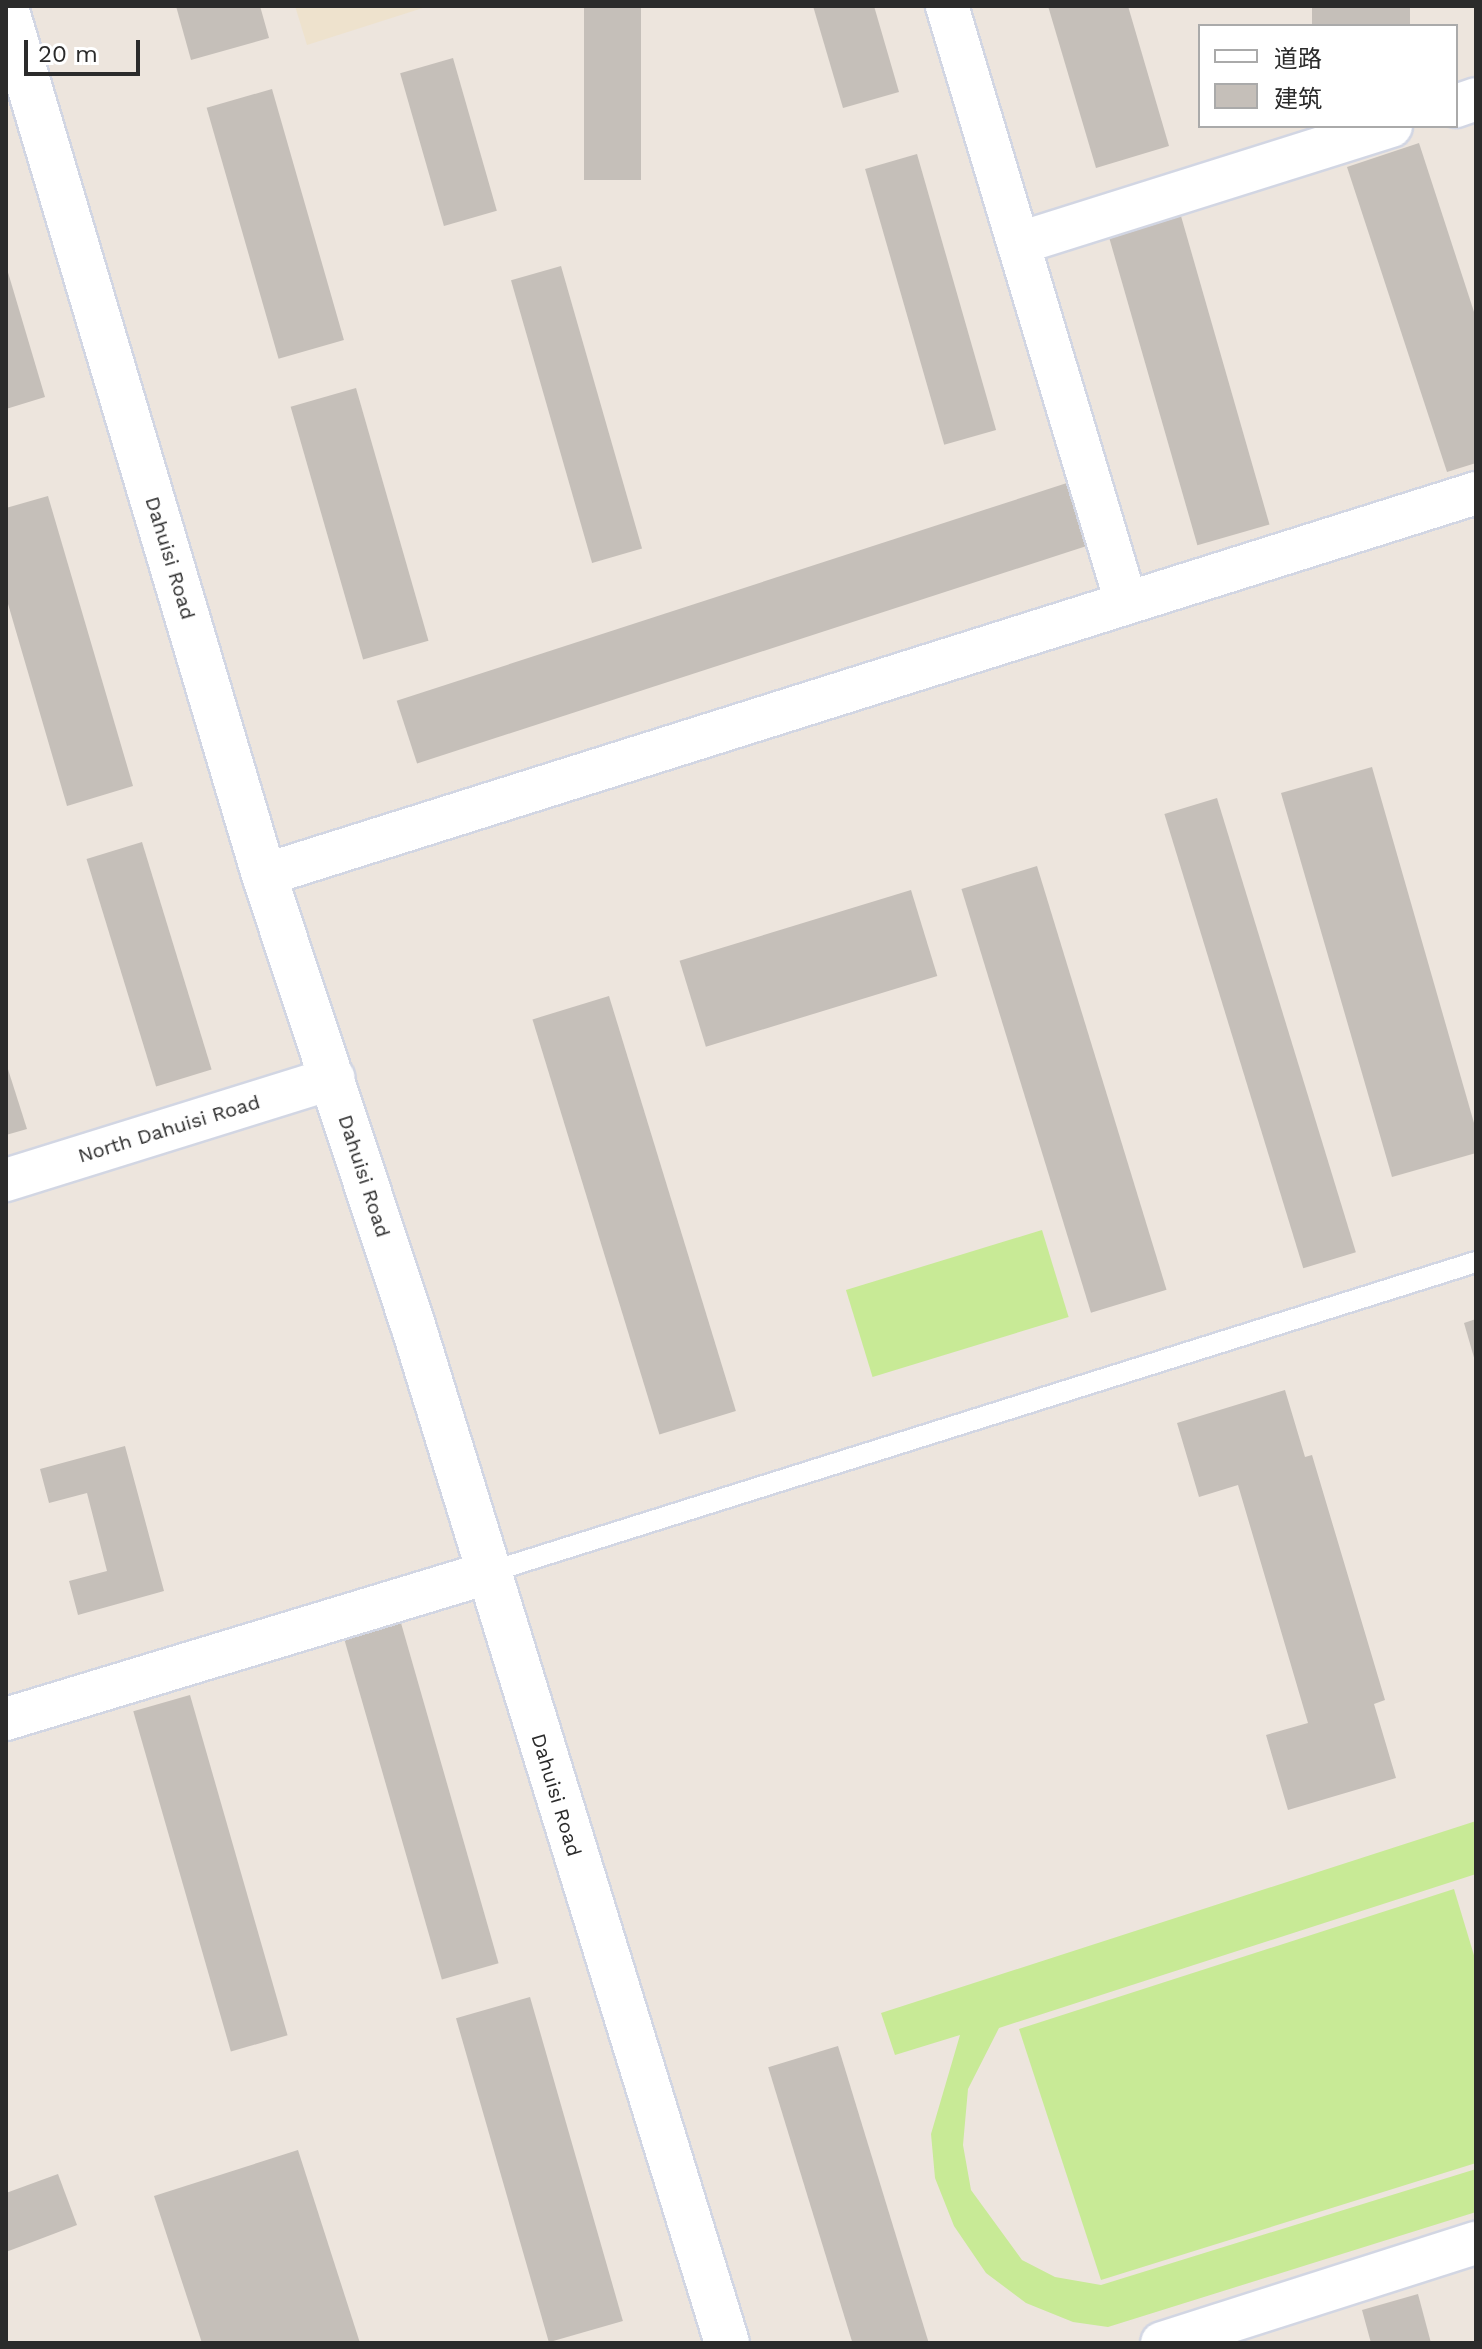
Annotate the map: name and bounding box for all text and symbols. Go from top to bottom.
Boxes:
scale bar [28,24,144,74]
legend [1198,24,1458,128]
text: 20 m [38,40,98,68]
text: 道路 [1274,45,1322,73]
text: 建筑 [1274,85,1322,113]
street label: Dahuisi Road [140,494,200,622]
street label: North Dahuisi Road [75,1090,263,1168]
street label: Dahuisi Road [333,1112,395,1240]
street label: Dahuisi Road [526,1731,586,1859]

